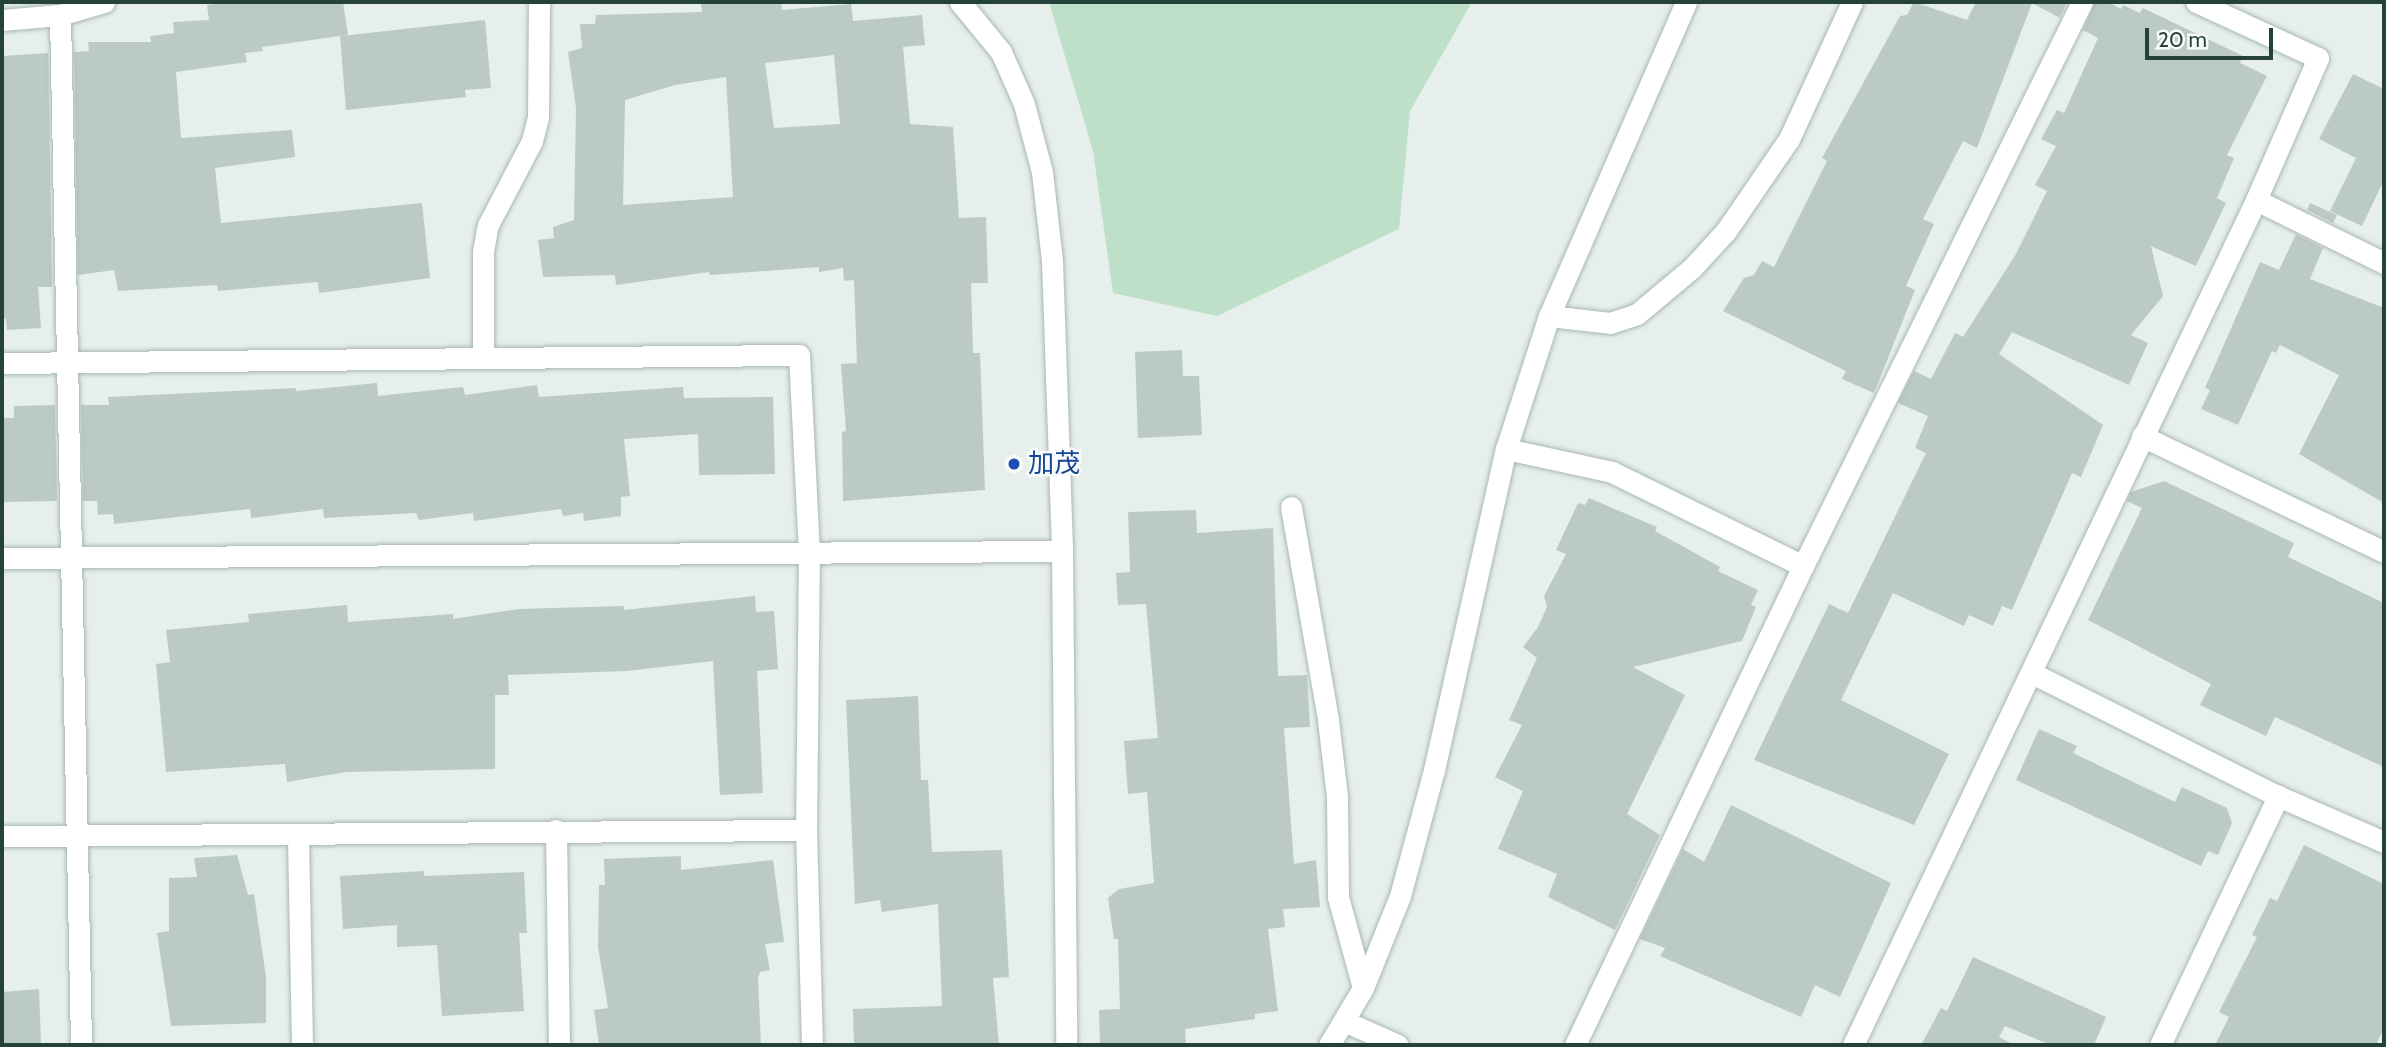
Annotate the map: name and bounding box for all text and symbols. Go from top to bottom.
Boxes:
scale bar [2148,14,2276,58]
text: 20 m [2158,27,2207,52]
place label: 加茂 [1028,448,1080,480]
marker: 加茂 [1006,456,1022,472]

